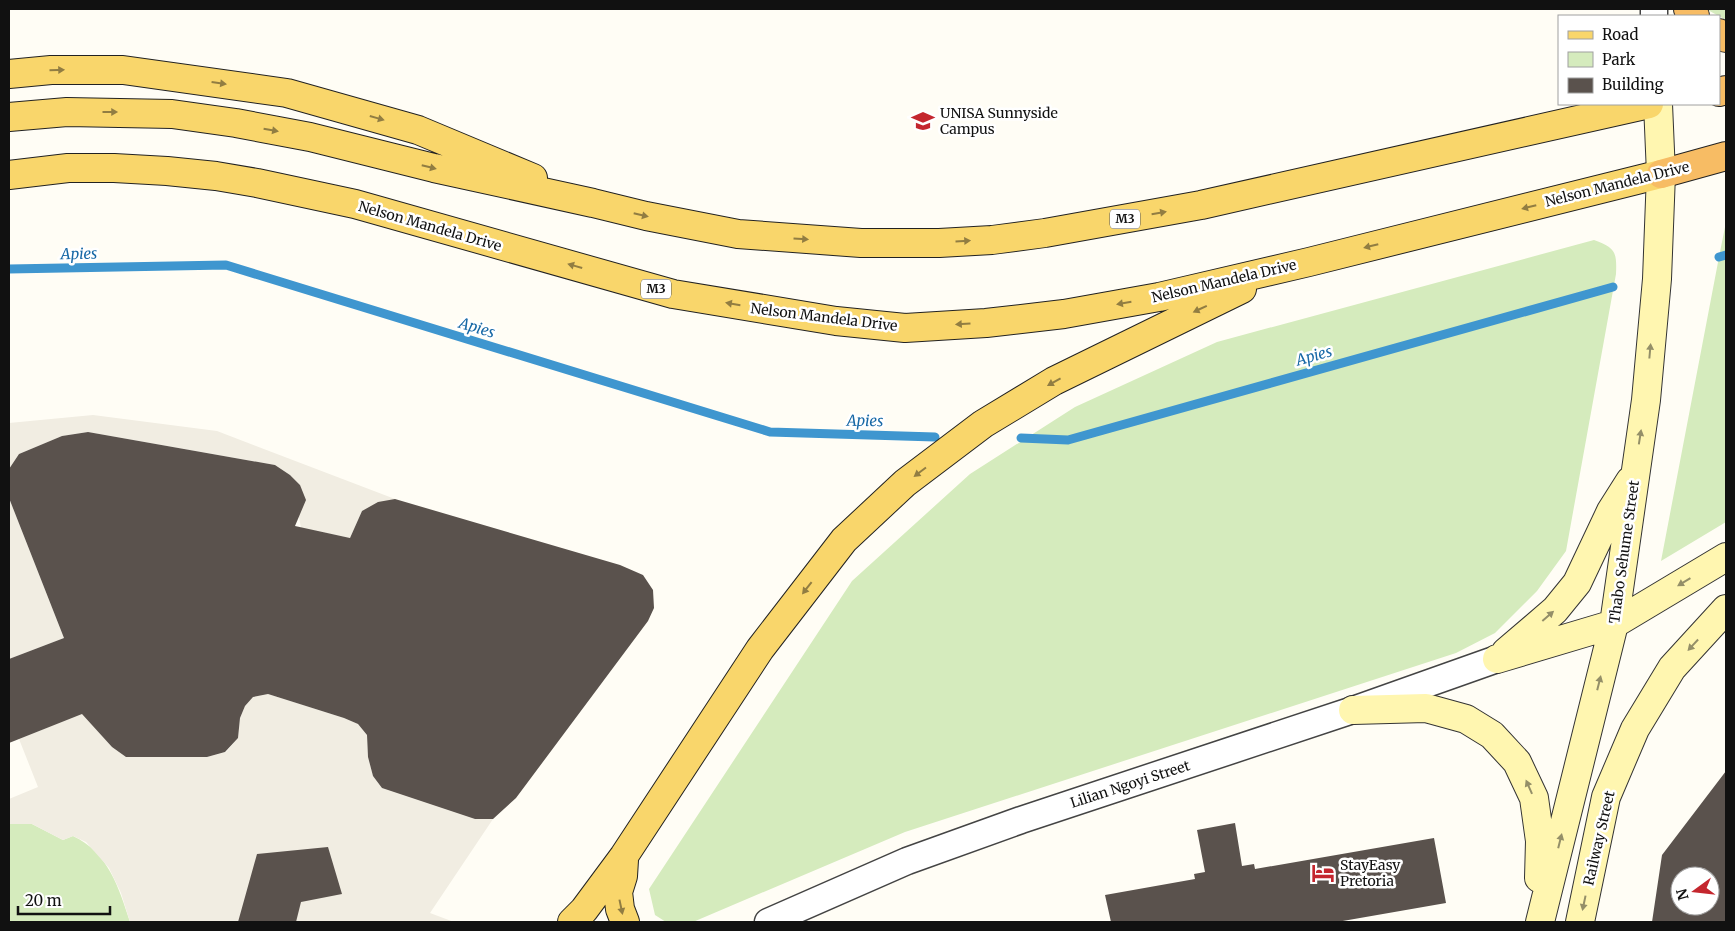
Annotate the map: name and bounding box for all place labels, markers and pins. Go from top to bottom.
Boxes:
place label: UNISA Sunnyside Campus [940,104,1058,138]
school or university icon: UNISA Sunnyside Campus [910,108,936,134]
place label: StayEasy Pretoria [1340,856,1401,890]
hotel icon: StayEasy Pretoria [1310,860,1336,886]

